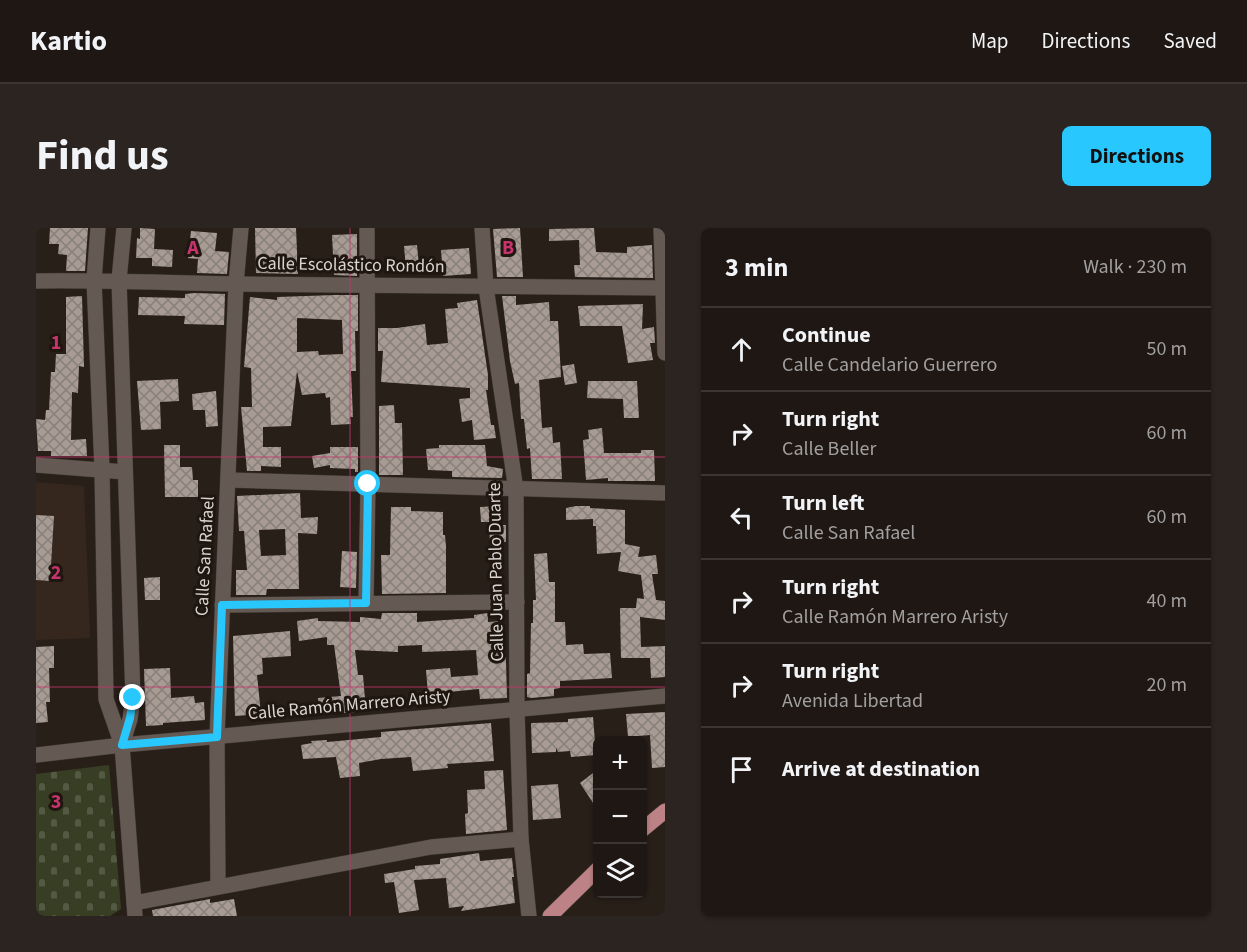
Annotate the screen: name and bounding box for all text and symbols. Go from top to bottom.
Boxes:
text: Kartio [30,21,107,61]
text: Map [971,26,1009,56]
text: Directions [1042,26,1130,56]
text: Saved [1163,26,1217,56]
text: Find us [36,126,169,186]
button: Directions [1062,126,1211,186]
text: A [186,234,199,262]
text: B [502,234,514,262]
text: 3 min [725,249,788,286]
street label: Calle Escolástico Rondón [257,251,445,279]
text: Walk · 230 m [1083,253,1187,281]
text: Continue [782,319,871,351]
text: 1 [51,329,61,357]
icon: ahead [725,333,758,366]
text: 50 m [1147,335,1187,363]
text: Calle Candelario Guerrero [782,351,997,379]
text: Turn right [782,403,879,435]
icon: right [725,417,758,450]
text: 60 m [1147,419,1187,447]
text: Calle Beller [782,435,876,463]
route start [354,470,380,496]
street label: Calle Juan Pablo Duarte [482,482,510,662]
text: Turn left [782,487,864,519]
street label: Calle San Rafael [189,495,221,617]
icon: left [725,501,758,534]
text: 60 m [1147,503,1187,531]
text: Calle San Rafael [782,519,915,547]
text: 2 [51,559,61,587]
text: Turn right [782,571,879,603]
icon: right [725,585,758,618]
text: 40 m [1147,587,1187,615]
text: Calle Ramón Marrero Aristy [782,603,1008,631]
text: Turn right [782,655,879,687]
icon: right [725,669,758,702]
text: 20 m [1147,671,1187,699]
route end [119,684,145,710]
street label: Calle Ramón Marrero Aristy [247,684,452,726]
text: Avenida Libertad [782,687,923,715]
map controls [593,736,647,898]
button: + [593,736,647,790]
icon: arrive [725,753,758,786]
text: Arrive at destination [782,753,980,785]
text: 3 [51,788,61,816]
button: − [593,790,647,844]
button: layers [593,844,647,898]

